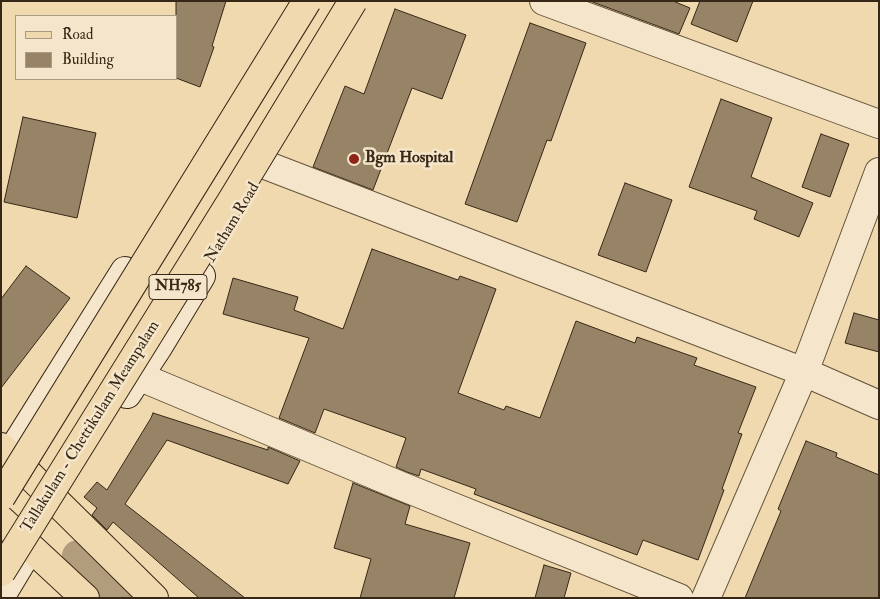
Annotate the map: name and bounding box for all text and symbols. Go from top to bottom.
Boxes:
legend [15,15,178,80]
text: Road [62,25,93,44]
text: Building [62,50,114,69]
place label: Bgm Hospital [365,149,453,169]
marker: Bgm Hospital [347,152,361,166]
street label: Natham Road [202,180,264,266]
road number: NH785 [149,274,207,300]
street label: Tallakulam - Chettikulam Meampalam [18,318,164,536]

